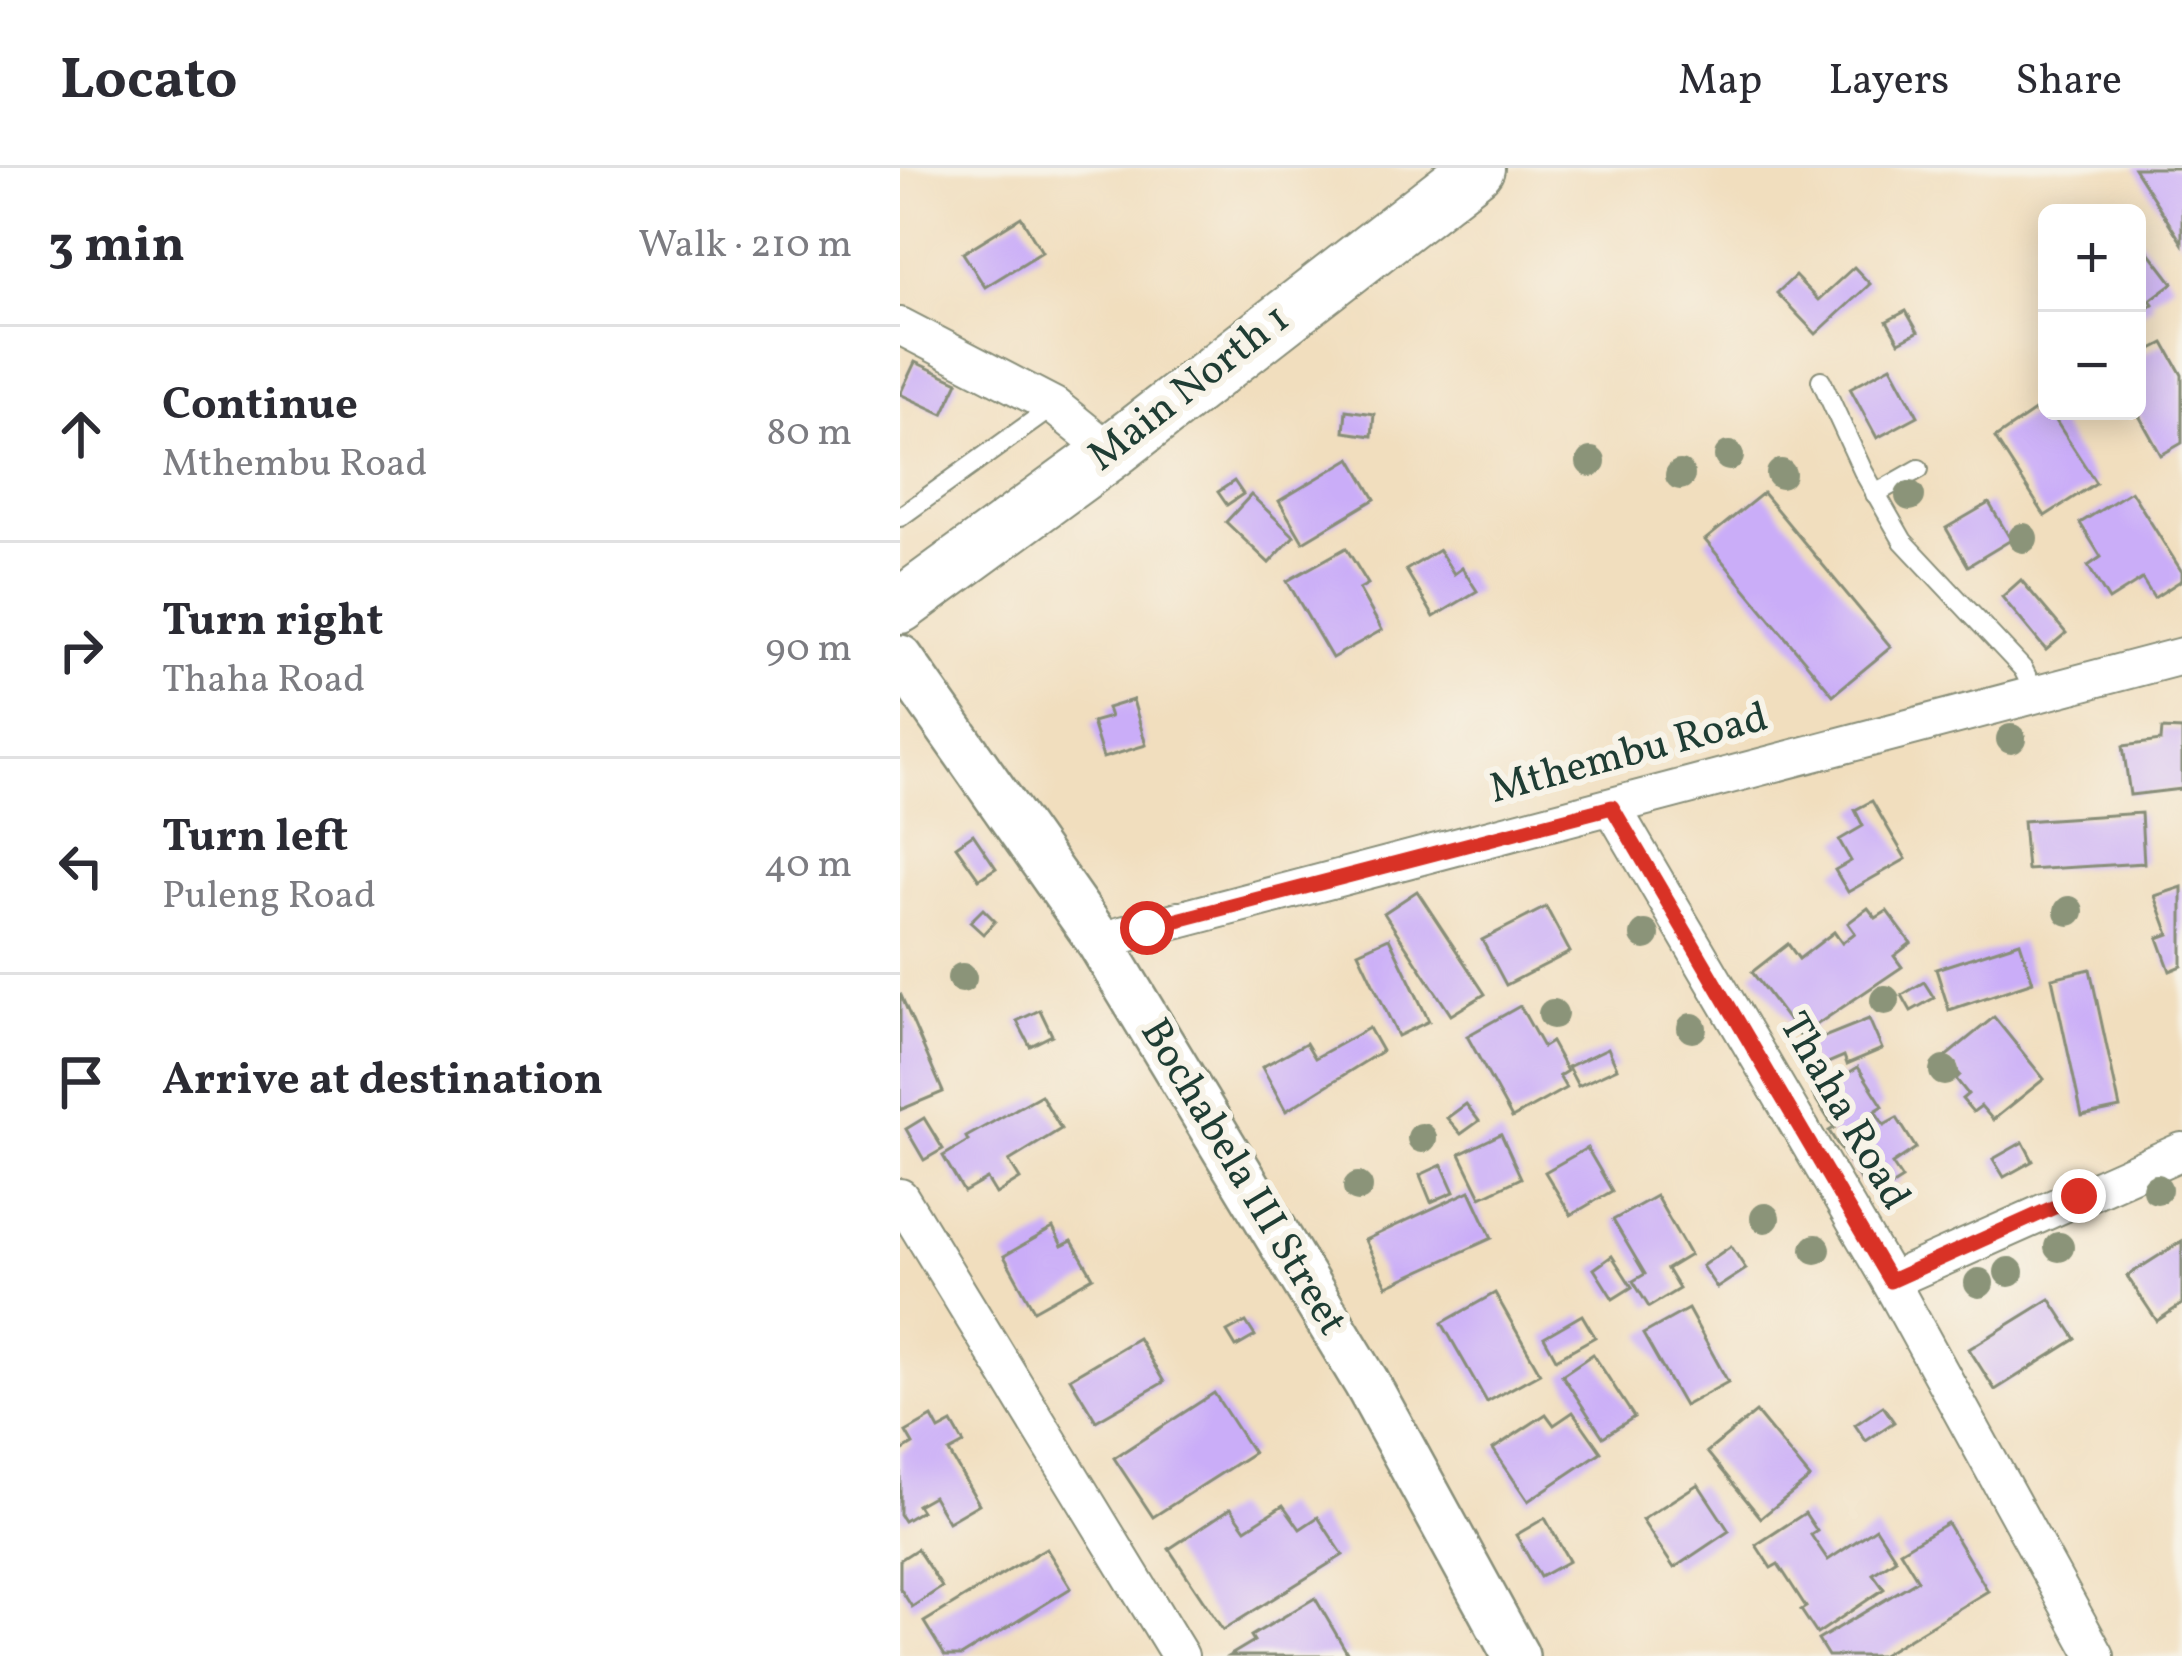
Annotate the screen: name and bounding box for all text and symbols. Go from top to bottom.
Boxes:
text: Locato [60,43,238,122]
text: Map [1678,53,1762,112]
text: Layers [1828,53,1949,112]
text: Share [2015,53,2122,112]
map controls [2038,204,2146,420]
button: + [2038,204,2146,312]
text: 3 min [48,211,185,282]
text: Walk · 210 m [638,219,852,273]
street label: Main North 1 [1077,291,1303,487]
button: − [2038,312,2146,420]
text: Continue [162,375,358,438]
icon: ahead [48,401,114,467]
text: 80 m [766,407,852,461]
text: Mthembu Road [162,438,427,492]
text: Turn right [162,591,383,654]
icon: right [48,617,114,683]
text: 90 m [765,623,852,677]
text: Thaha Road [162,654,365,708]
street label: Mthembu Road [1483,690,1775,820]
text: Turn left [162,807,348,870]
icon: left [48,833,114,899]
text: 40 m [764,839,852,893]
text: Puleng Road [162,870,376,924]
route start [1120,901,1174,955]
street label: Thaha Road [1763,1002,1923,1222]
street label: Bochabela III Street [1124,1009,1360,1347]
icon: arrive [48,1049,114,1115]
text: Arrive at destination [162,1050,603,1113]
route end [2052,1169,2106,1223]

